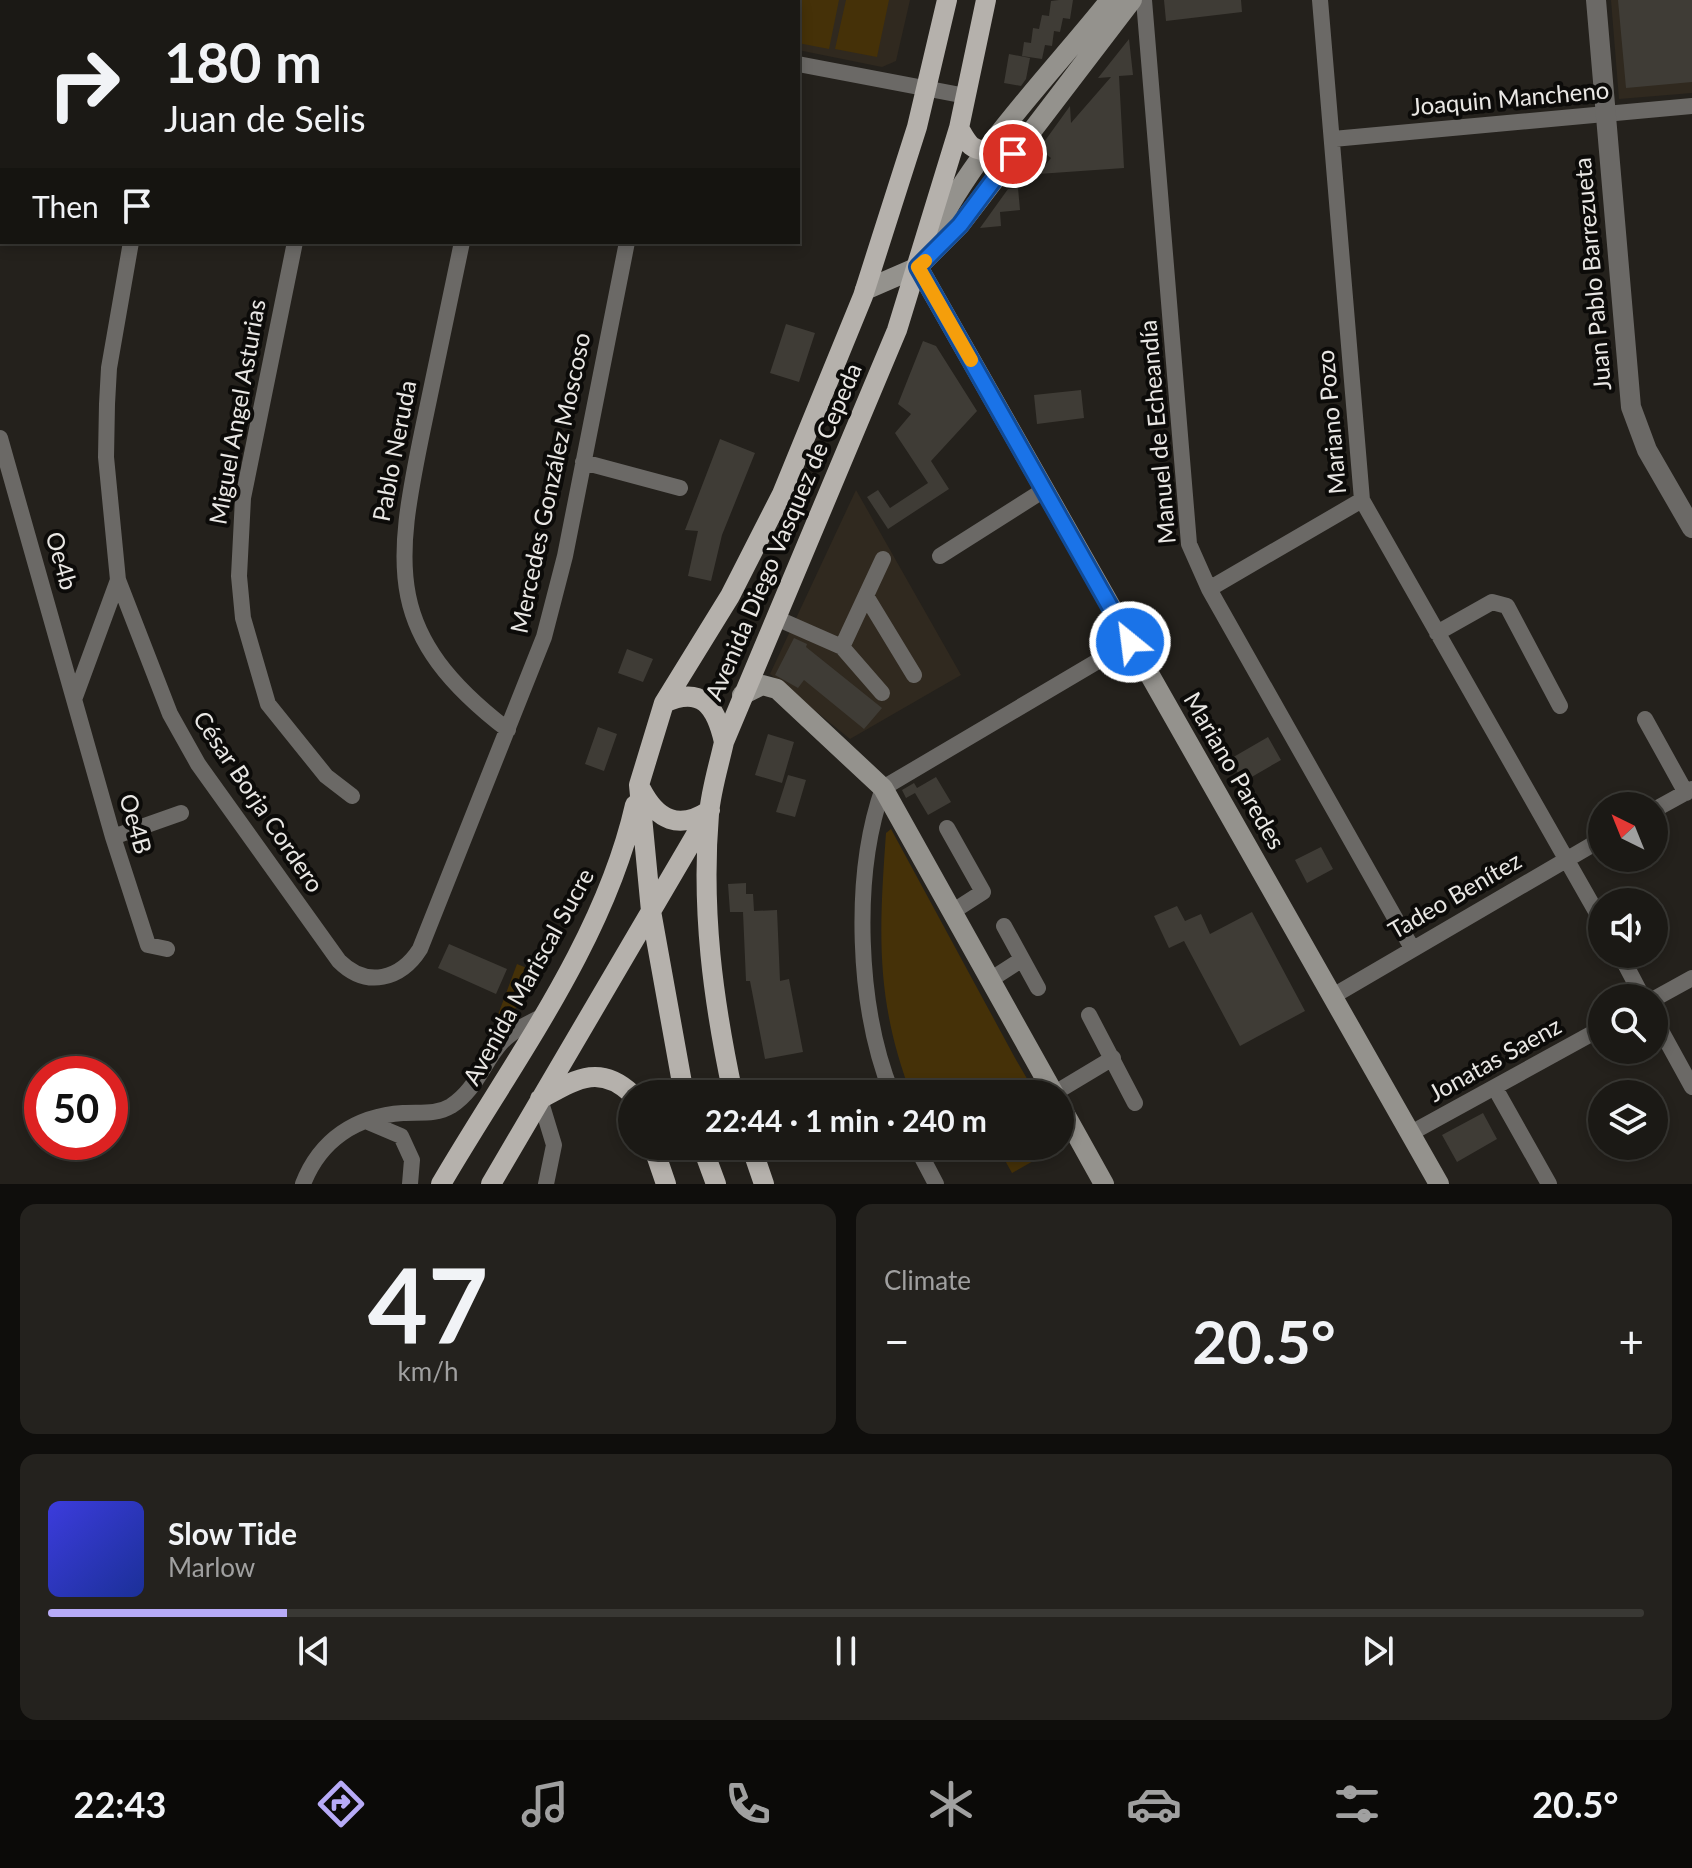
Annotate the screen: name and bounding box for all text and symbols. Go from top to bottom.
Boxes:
text: 180 m [164,28,322,95]
icon: right [32,32,136,136]
street label: Joaquin Mancheno [1409,74,1610,121]
text: Juan de Selis [164,96,366,140]
pin [979,120,1047,188]
icon: arrive [991,132,1035,176]
street label: Juan Pablo Barrezueta [1567,156,1616,392]
icon: arrive [115,184,159,228]
text: Then [32,188,99,224]
street label: Miguel Angel Asturias [202,297,271,527]
street label: Manuel de Echeandía [1132,319,1181,545]
street label: Mercedes González Moscoso [503,330,596,636]
street label: Mariano Pozo [1310,349,1351,496]
street label: Avenida Diego Vasquez de Cepeda [698,358,867,705]
street label: Pablo Neruda [366,378,421,524]
street label: Oe4b [40,528,85,593]
position arrow [1088,600,1172,684]
street label: Mariano Paredes [1179,686,1292,854]
street label: César Borja Cordero [188,705,331,897]
street label: Oe4B [114,790,159,857]
north arrow [1588,792,1668,872]
map controls [1588,792,1668,1160]
street label: Tadeo Benítez [1383,845,1526,944]
street label: Avenida Mariscal Sucre [456,863,599,1090]
button: sound [1588,888,1668,968]
button: search [1588,984,1668,1064]
street label: Jonatas Saenz [1423,1010,1566,1107]
speed limit sign: 50 [24,1056,128,1160]
button: layers [1588,1080,1668,1160]
text: 22:44 · 1 min · 240 m [705,1102,987,1138]
text: 47 [368,1240,488,1365]
text: Climate [884,1264,971,1296]
text: 20.5° [1192,1305,1336,1377]
text: − [884,1315,910,1367]
text: + [1618,1315,1644,1367]
text: km/h [398,1355,458,1387]
text: Slow Tide [168,1515,297,1551]
text: Marlow [168,1551,255,1583]
icon: previous [292,1629,336,1673]
icon: pause [824,1629,868,1673]
icon: next [1356,1629,1400,1673]
icon: directions [313,1776,369,1832]
icon: music [517,1776,573,1832]
icon: phone [720,1776,776,1832]
icon: climate [923,1776,979,1832]
icon: car [1126,1776,1182,1832]
icon: filters [1329,1776,1385,1832]
text: 22:43 [74,1782,166,1826]
text: 20.5° [1532,1782,1618,1826]

